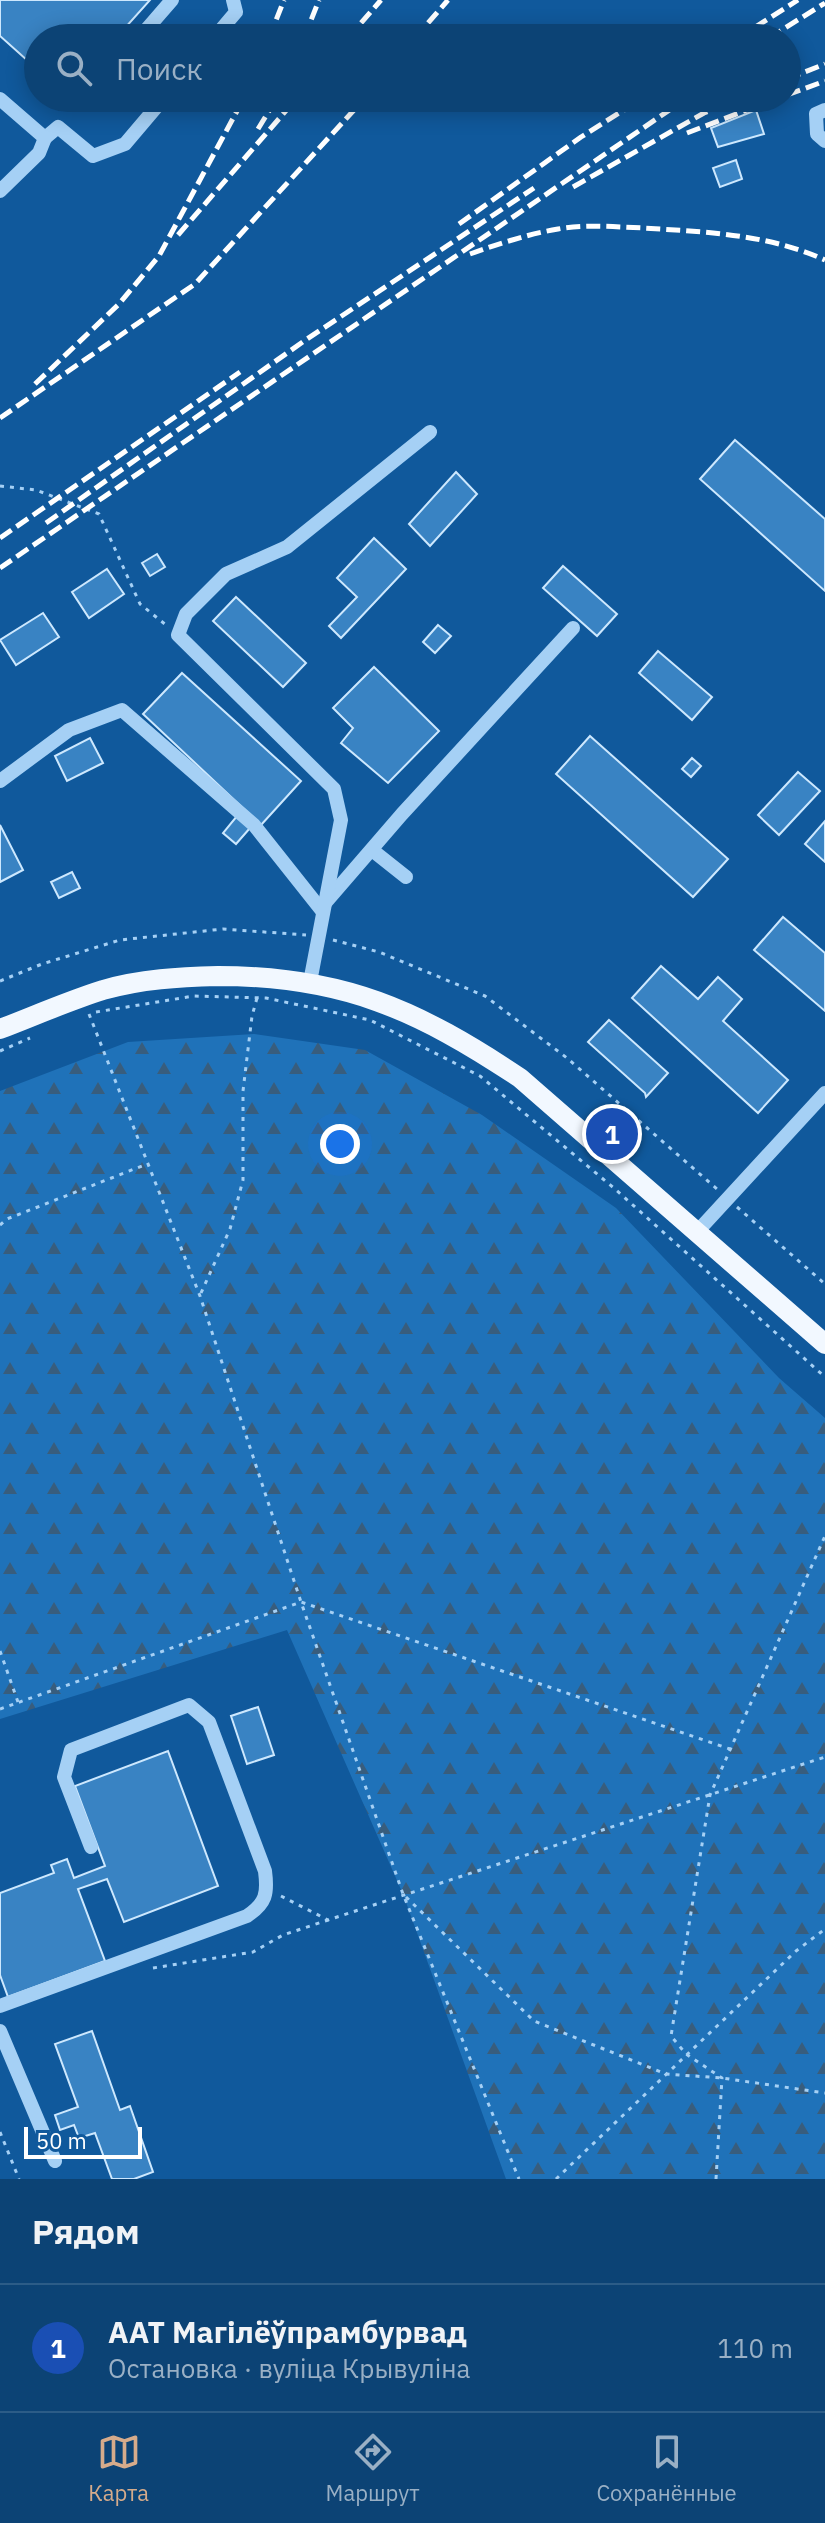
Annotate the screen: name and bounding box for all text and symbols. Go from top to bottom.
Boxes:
search box [24,24,801,112]
icon: search [52,46,96,90]
text: Поиск [116,49,203,88]
pin: 1 [586,1104,638,1164]
your location [320,1124,360,1164]
scale bar [24,2123,142,2159]
text: 50 m [36,2126,87,2155]
text: Рядом [32,2209,140,2253]
text: ААТ Магілёўпрамбурвад [108,2312,467,2351]
text: 1 [50,2331,66,2365]
text: 110 m [717,2331,793,2365]
text: Остановка · вуліца Крывуліна [108,2351,470,2385]
tab: Карта [88,2430,149,2507]
tab: Маршрут [326,2430,420,2507]
tab: Сохранённые [596,2430,737,2507]

